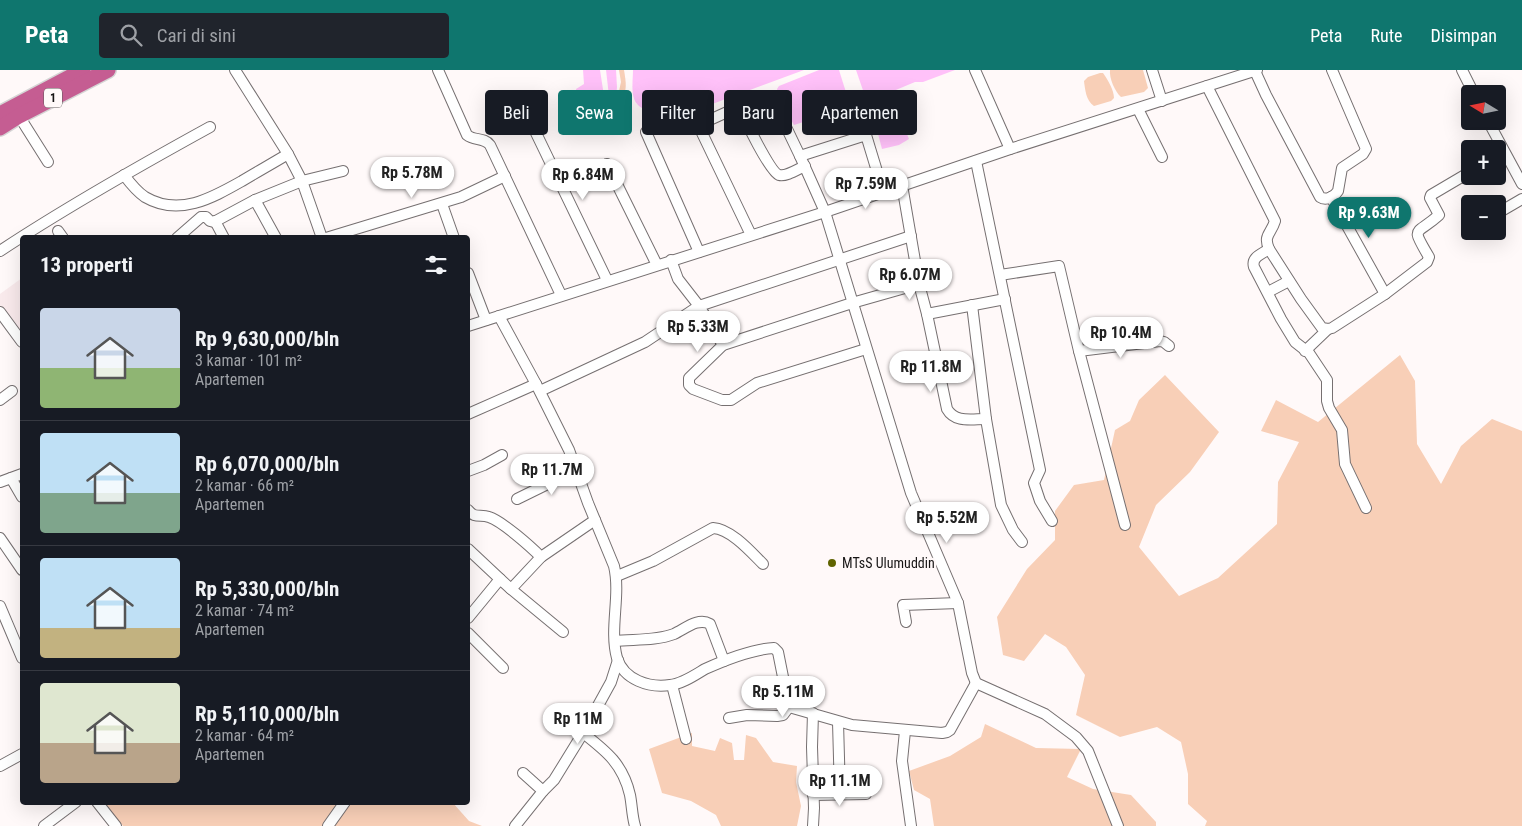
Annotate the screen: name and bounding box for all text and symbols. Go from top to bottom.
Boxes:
search box [99,13,449,58]
text: Peta [25,21,69,49]
icon: search [117,21,145,49]
text: Cari di sini [157,24,236,47]
text: Peta [1310,25,1342,46]
text: Rute [1370,25,1402,46]
text: Disimpan [1430,25,1497,46]
north arrow [1461,85,1506,130]
map controls [1461,85,1506,240]
road number: 1 [44,88,62,108]
chip: Beli [485,90,548,135]
chip: Sewa [558,90,632,135]
chip: Filter [642,90,714,135]
chip: Baru [724,90,792,135]
chip: Apartemen [802,90,917,135]
button: + [1461,140,1506,185]
pin: Rp 5.78M [360,156,464,199]
pin: Rp 6.84M [531,158,635,201]
text: Rp 5.78M [381,163,443,182]
text: Rp 6.84M [552,165,614,184]
pin: Rp 7.59M [814,168,918,210]
text: Rp 7.59M [835,174,897,193]
button: − [1461,195,1506,240]
pin: Rp 9.63M [1317,196,1421,239]
text: Rp 9.63M [1338,203,1400,222]
icon: filters [422,251,450,279]
text: 13 properti [40,253,133,277]
pin: Rp 6.07M [858,258,962,301]
text: Rp 6.07M [879,265,941,284]
pin: Rp 5.33M [646,310,750,353]
pin: Rp 10.4M [1069,316,1173,359]
text: Rp 5.33M [667,317,729,336]
text: Rp 10.4M [1090,323,1152,342]
text: Rp 9,630,000/bln [195,327,339,351]
icon: home [80,328,140,388]
pin: Rp 11.8M [879,350,983,393]
text: 3 kamar · 101 m² [195,351,302,370]
text: Rp 11.8M [900,357,962,376]
text: Apartemen [195,370,265,389]
text: Rp 6,070,000/bln [195,452,339,476]
icon: home [80,453,140,513]
pin: Rp 11.7M [500,454,604,496]
text: Rp 11.7M [521,460,583,479]
text: 2 kamar · 66 m² [195,476,294,495]
text: Apartemen [195,495,265,514]
pin: Rp 5.52M [895,502,999,544]
text: Rp 5.52M [916,508,978,527]
place label: MTsS Ulumuddin [842,555,935,571]
marker: MTsS Ulumuddin [826,557,838,569]
text: Rp 5,330,000/bln [195,577,339,601]
icon: home [80,578,140,638]
text: 2 kamar · 74 m² [195,601,294,620]
text: Apartemen [195,620,265,639]
pin: Rp 5.11M [731,676,835,718]
text: Rp 5.11M [752,682,814,701]
text: Rp 5,110,000/bln [195,702,339,726]
pin: Rp 11M [537,702,619,745]
icon: home [80,703,140,763]
text: Rp 11M [554,709,602,728]
text: 2 kamar · 64 m² [195,726,294,745]
text: Apartemen [195,745,265,764]
pin: Rp 11.1M [788,764,892,807]
text: Rp 11.1M [809,771,871,790]

